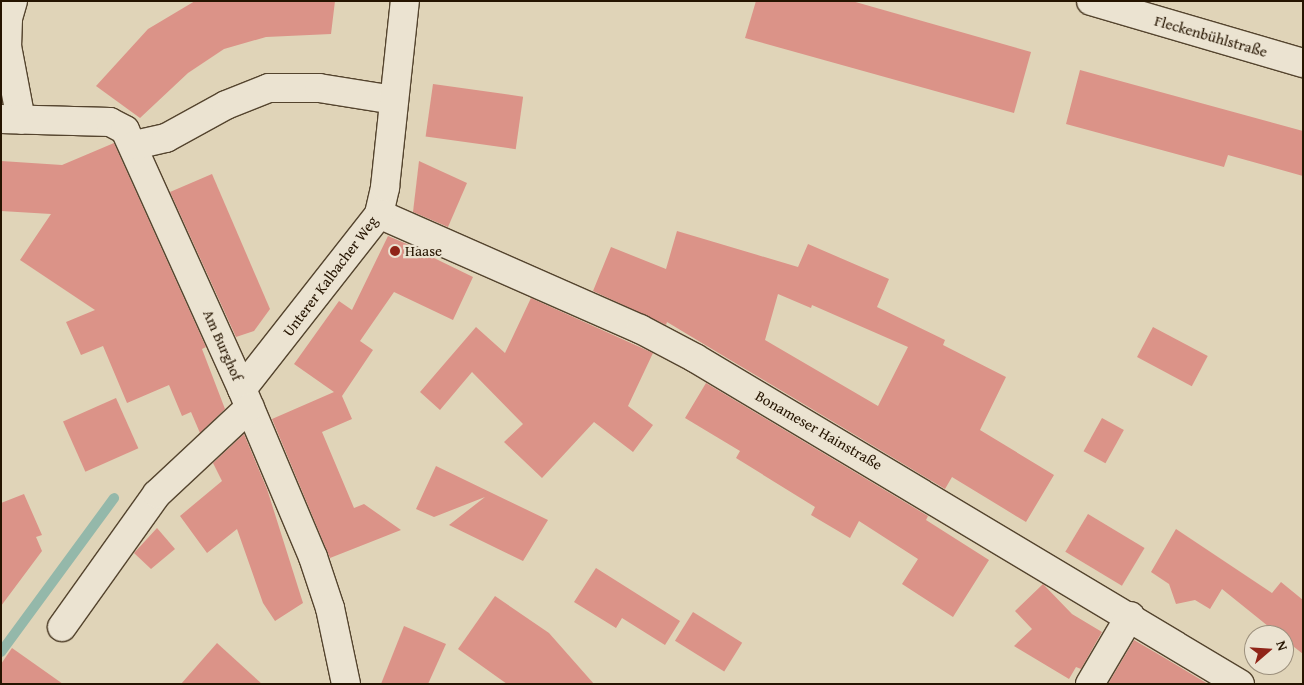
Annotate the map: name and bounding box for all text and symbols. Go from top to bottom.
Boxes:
street label: Fleckenbühlstraße [1153,11,1269,61]
street label: Unterer Kalbacher Weg [279,212,381,340]
place label: Haase [405,242,442,260]
marker: Haase [389,245,401,257]
street label: Am Burghof [199,307,247,383]
street label: Bonameser Hainstraße [752,386,886,474]
north arrow [1244,625,1294,675]
text: N [1271,638,1293,653]

